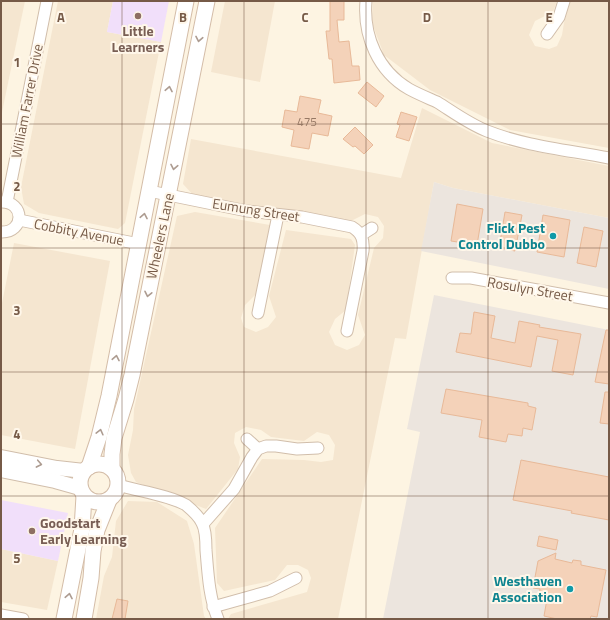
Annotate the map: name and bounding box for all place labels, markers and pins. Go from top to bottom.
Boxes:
marker: Little Learners [133,11,143,21]
place label: Little Learners [112,20,165,57]
place label: Flick Pest Control Dubbo [458,217,545,254]
marker: Flick Pest Control Dubbo [548,231,558,241]
place label: Goodstart Early Learning [40,512,127,549]
marker: Goodstart Early Learning [27,526,37,536]
place label: Westhaven Association [492,570,562,607]
marker: Westhaven Association [565,584,575,594]

